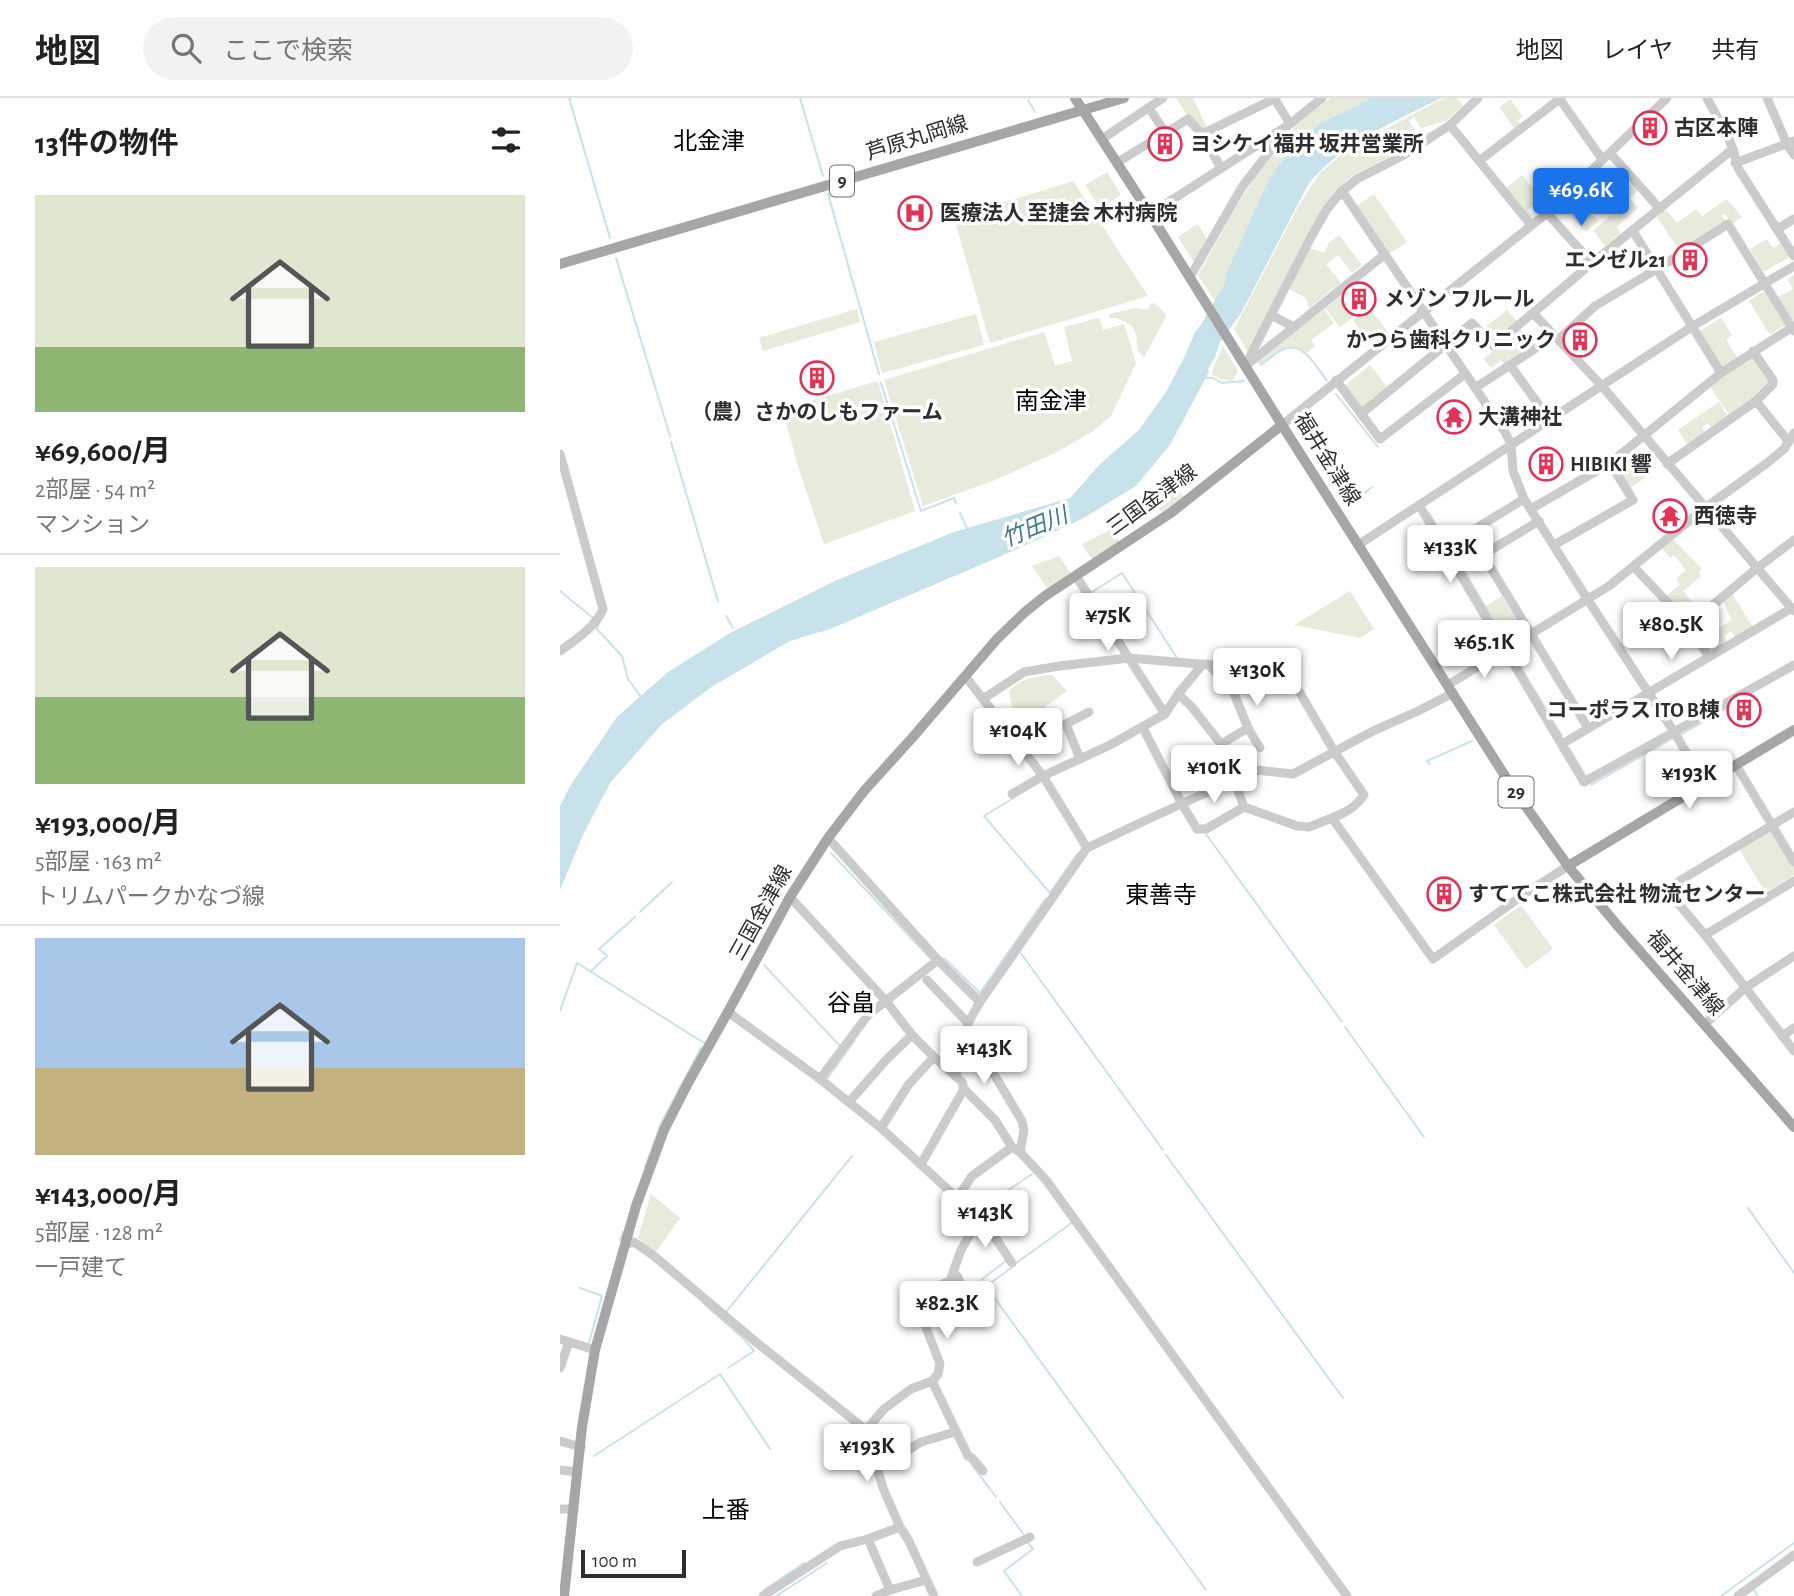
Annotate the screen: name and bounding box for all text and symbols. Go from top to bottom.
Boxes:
search box [143,17,633,80]
icon: search [167,29,205,67]
text: 地図 [35,36,101,69]
text: ここで検索 [223,38,353,64]
text: 地図 [1516,39,1564,63]
text: レイヤ [1602,39,1673,63]
text: 共有 [1711,39,1759,63]
building icon: 古区本陣 [1631,109,1669,147]
street label: 芦原丸岡線 [863,112,970,163]
place label: 古区本陣 [1674,117,1758,139]
icon: filters [487,121,525,159]
building icon: ヨシケイ福井 坂井営業所 [1146,125,1184,163]
district label: 北金津 [673,128,745,154]
text: 13件の物件 [35,129,179,159]
place label: ヨシケイ福井 坂井営業所 [1190,132,1424,155]
road number: 9 [830,166,854,197]
pin: ¥69.6K [1524,169,1638,228]
text: ¥69.6K [1549,179,1613,202]
hospital icon: 医療法人 至捷会 木村病院 [896,194,934,232]
place label: 医療法人 至捷会 木村病院 [940,201,1177,224]
icon: home [217,241,343,367]
building icon: エンゼル21 [1671,241,1709,279]
place label: エンゼル21 [1565,248,1666,271]
building icon: メゾン フルール [1340,280,1378,318]
place label: メゾン フルール [1384,287,1534,310]
building icon: かつら歯科クリニック [1561,321,1599,359]
place label: かつら歯科クリニック [1346,329,1556,351]
building icon: （農）さかのしもファーム [798,359,836,397]
district label: 南金津 [1015,388,1087,414]
temple icon: 大溝神社 [1435,398,1473,436]
place label: （農）さかのしもファーム [691,400,943,423]
place label: 大溝神社 [1478,405,1562,428]
street label: 福井金津線 [1290,408,1365,509]
text: ¥69,600/月 [35,437,171,467]
building icon: HIBIKI 響 [1527,445,1565,483]
place label: HIBIKI 響 [1570,453,1652,475]
street label: 三国金津線 [1103,460,1201,539]
text: 2部屋 · 54 m² [35,479,155,502]
temple icon: 西徳寺 [1651,497,1689,535]
water label: 竹田川 [998,501,1074,552]
place label: 西徳寺 [1694,505,1757,527]
text: マンション [35,514,150,537]
pin: ¥133K [1401,526,1499,585]
text: ¥133K [1423,536,1477,559]
pin: ¥75K [1067,594,1149,653]
pin: ¥80.5K [1614,602,1728,662]
text: ¥75K [1085,604,1131,627]
icon: home [217,613,343,739]
text: ¥80.5K [1639,613,1703,636]
pin: ¥65.1K [1427,620,1541,680]
text: ¥65.1K [1454,631,1514,654]
pin: ¥130K [1208,648,1306,708]
text: ¥130K [1229,659,1285,682]
building icon: コーポラス ITO B棟 [1725,691,1763,729]
place label: コーポラス ITO B棟 [1546,698,1720,721]
pin: ¥104K [969,708,1067,768]
text: ¥104K [989,719,1047,742]
pin: ¥101K [1165,746,1263,805]
pin: ¥193K [1640,752,1738,811]
text: ¥101K [1187,756,1241,779]
text: ¥193K [1662,762,1716,785]
road number: 29 [1499,776,1534,807]
text: ¥193,000/月 [35,809,181,839]
text: 5部屋 · 163 m² [35,851,162,874]
street label: 三国金津線 [725,862,796,964]
building icon: すててこ株式会社 物流センター [1425,875,1463,913]
district label: 東善寺 [1125,882,1197,908]
place label: すててこ株式会社 物流センター [1468,882,1765,905]
text: トリムパークかなづ線 [35,886,265,909]
street label: 福井金津線 [1643,926,1728,1020]
icon: home [217,984,343,1110]
district label: 谷畠 [827,990,875,1016]
pin: ¥143K [935,1026,1033,1086]
text: ¥143K [956,1037,1012,1060]
text: ¥143,000/月 [35,1180,182,1210]
pin: ¥143K [936,1190,1034,1250]
text: ¥143K [957,1201,1013,1224]
text: 5部屋 · 128 m² [35,1222,163,1245]
text: 一戸建て [35,1257,127,1280]
pin: ¥82.3K [890,1282,1004,1341]
text: ¥82.3K [916,1292,978,1315]
pin: ¥193K [818,1424,916,1484]
text: ¥193K [840,1435,894,1458]
district label: 上番 [702,1498,750,1523]
scale bar [581,1547,686,1579]
text: 100 m [592,1552,637,1571]

